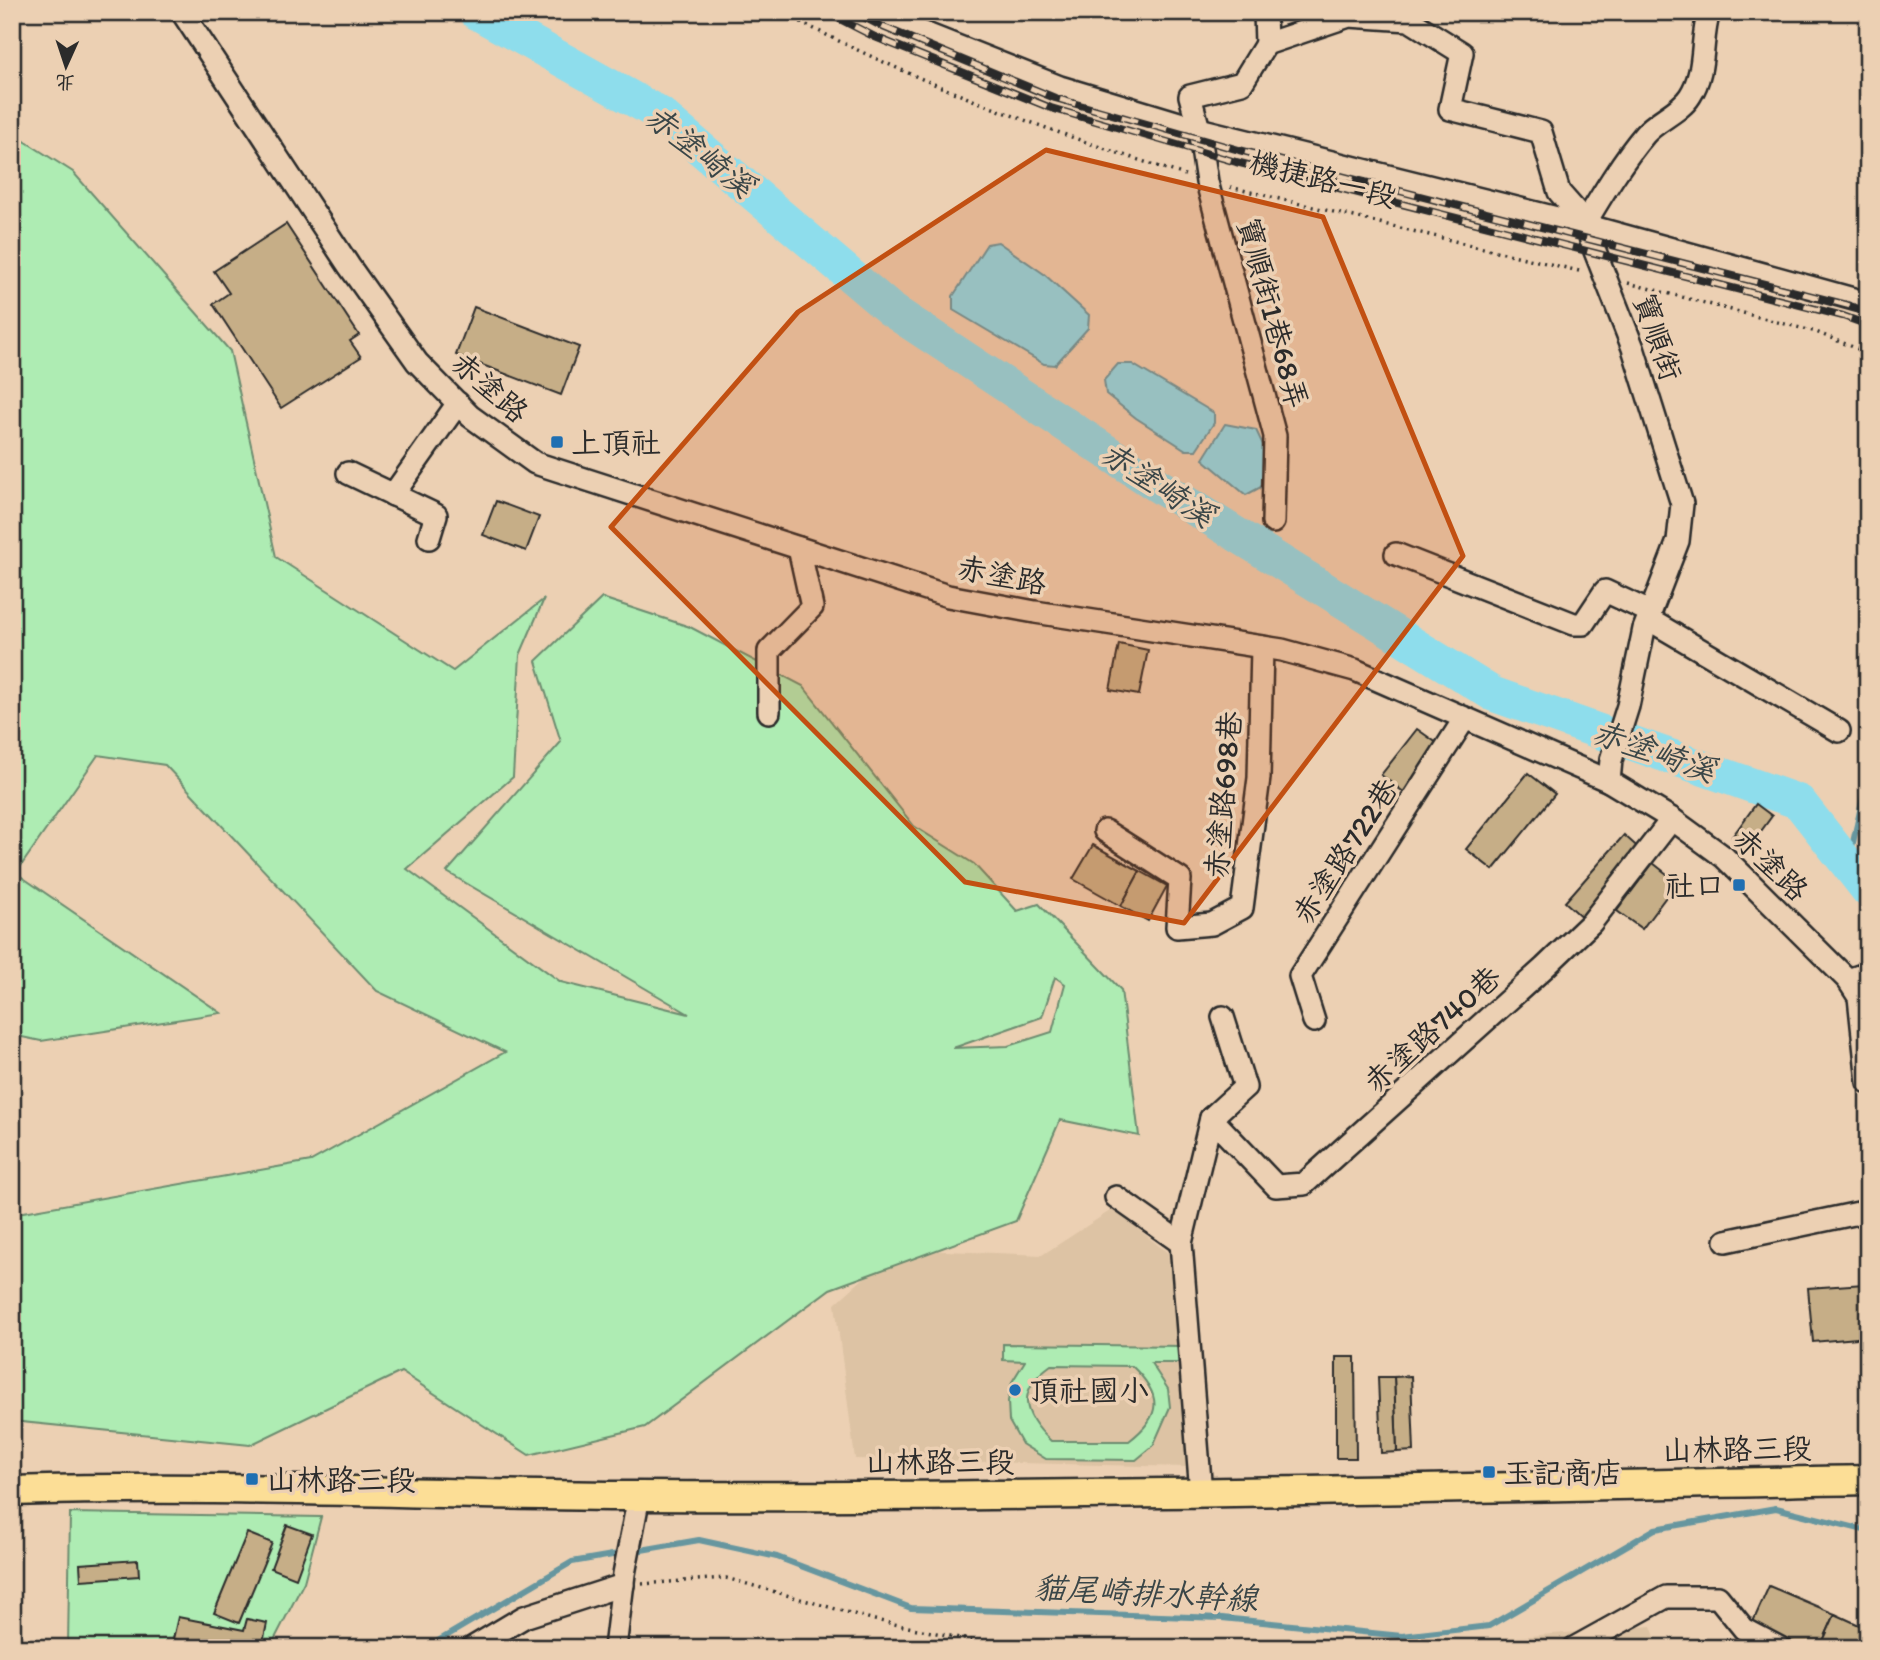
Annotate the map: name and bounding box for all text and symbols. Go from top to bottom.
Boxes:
north arrow [32,32,102,102]
text: 北 [55,70,75,94]
water label: 赤塗崎溪 [638,97,764,207]
street label: 機捷路一段 [1246,143,1400,215]
street label: 寶順街1巷68弄 [1230,213,1316,413]
street label: 寶順街 [1626,288,1690,386]
street label: 赤塗路 [444,344,536,430]
place label: 上頂社 [571,424,661,461]
water label: 赤塗崎溪 [1094,433,1224,536]
marker: 上頂社 [549,434,565,450]
street label: 赤塗路 [954,548,1050,602]
street label: 赤塗路698巷 [1197,710,1249,880]
water label: 赤塗崎溪 [1587,712,1723,790]
street label: 赤塗路722巷 [1284,771,1406,931]
street label: 赤塗路 [1726,819,1816,909]
place label: 社口 [1665,867,1725,904]
marker: 社口 [1731,877,1747,893]
street label: 赤塗路740巷 [1356,958,1508,1100]
place label: 頂社國小 [1029,1372,1149,1409]
marker: 頂社國小 [1007,1382,1023,1398]
street label: 山林路三段 [1662,1429,1812,1469]
street label: 山林路三段 [865,1443,1015,1480]
place label: 玉記商店 [1503,1454,1623,1491]
place label: 山林路三段 [266,1461,416,1498]
marker: 玉記商店 [1481,1464,1497,1480]
marker: 山林路三段 [244,1471,260,1487]
water label: 貓尾崎排水幹線 [1033,1568,1261,1618]

